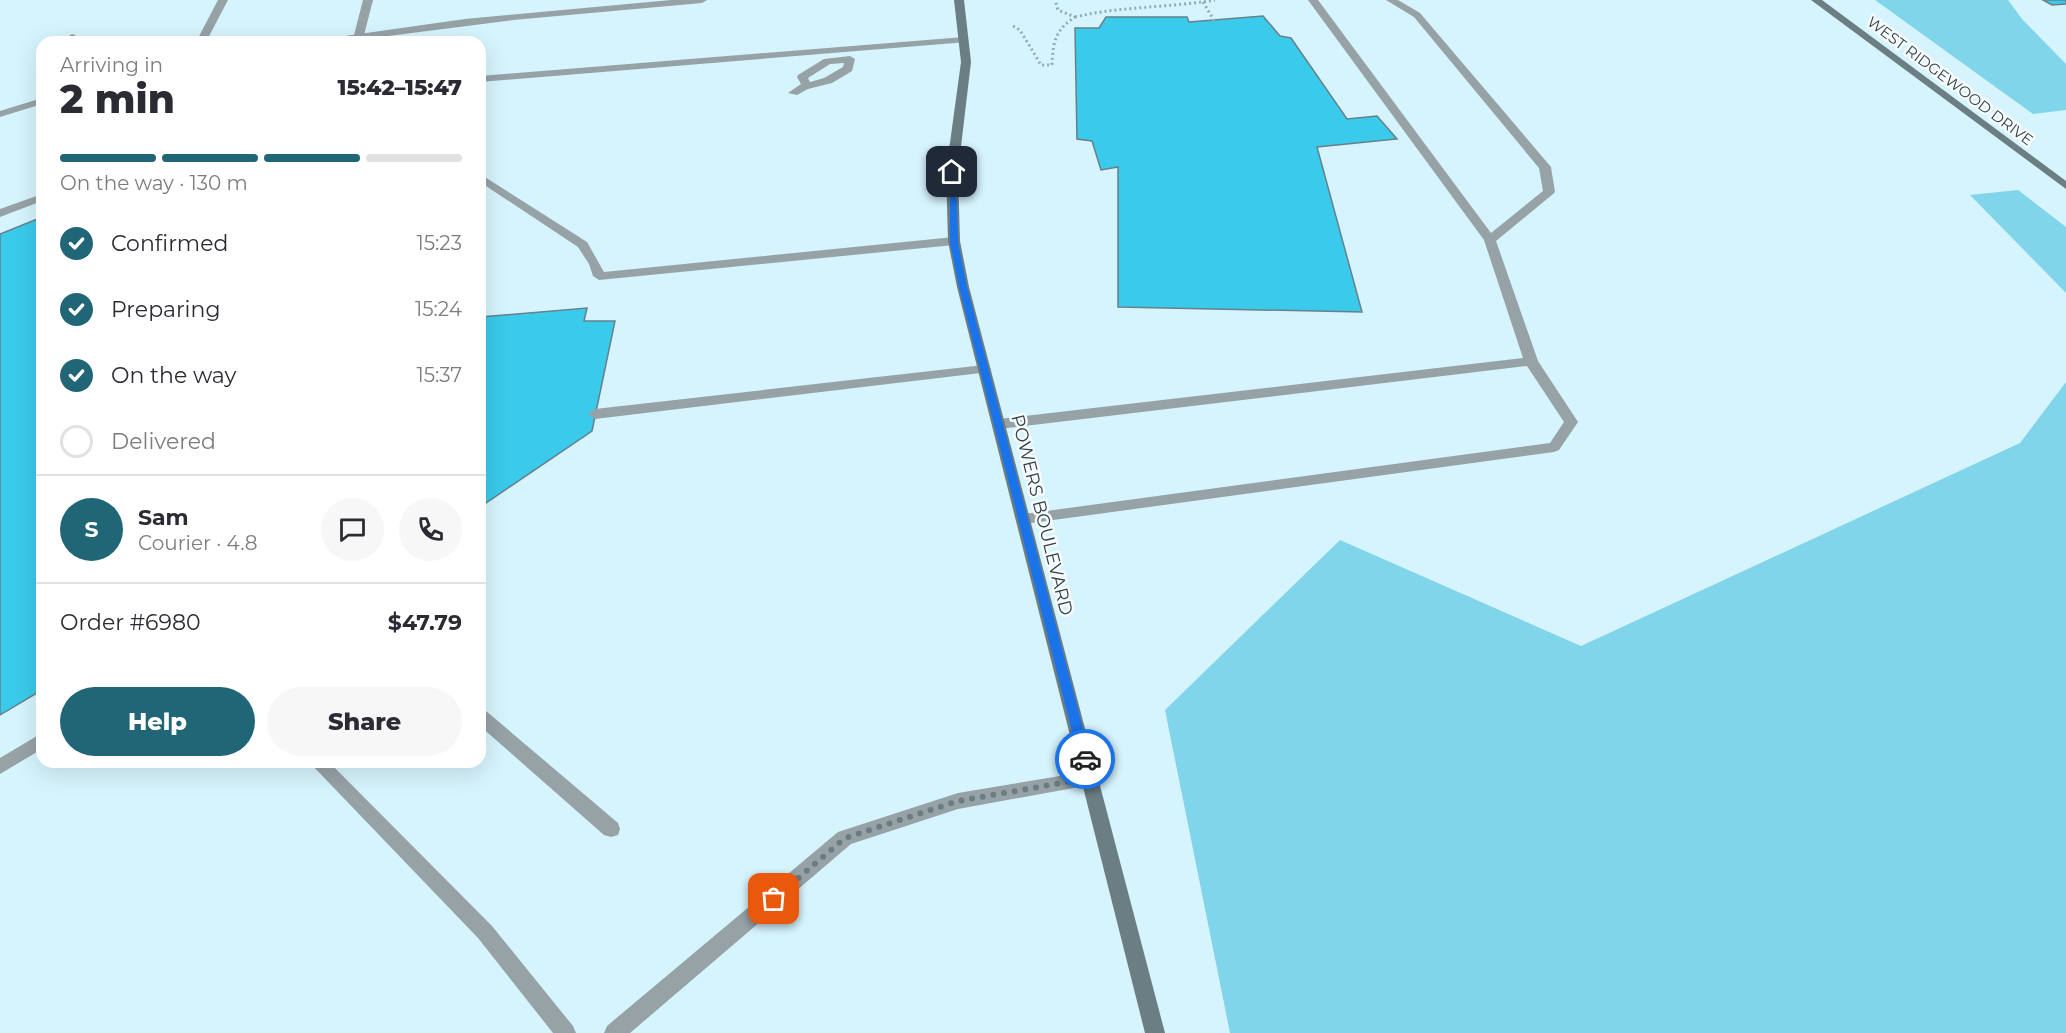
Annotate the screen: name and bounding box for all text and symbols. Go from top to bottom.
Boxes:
street label: WEST RIDGEWOOD DRIVE [1864,12,2037,149]
text: Arriving in [60,53,163,77]
text: 15:42–15:47 [338,74,462,101]
text: 2 min [60,75,175,123]
pin [926,146,977,197]
icon: home [935,155,968,188]
text: On the way · 130 m [60,171,248,195]
icon: check [60,227,93,260]
text: Confirmed [111,230,228,257]
text: 15:23 [417,231,462,255]
icon: check [60,293,93,326]
text: Preparing [111,296,220,323]
text: 15:24 [415,297,462,321]
icon: check [60,359,93,392]
text: On the way [111,362,236,389]
text: 15:37 [416,363,462,387]
street label: POWERS BOULEVARD [1006,412,1078,618]
text: Delivered [111,428,216,455]
button: chat [321,498,384,561]
button: phone [399,498,462,561]
text: Sam [138,504,189,531]
text: S [84,516,99,543]
text: Courier · 4.8 [138,531,257,555]
text: Order #6980 [60,609,201,636]
text: $47.79 [388,609,462,636]
button: Help [60,687,255,756]
button: Share [267,687,462,756]
courier [1055,729,1115,789]
icon: car [1069,743,1102,776]
pin [748,873,799,924]
icon: bag [757,882,790,915]

